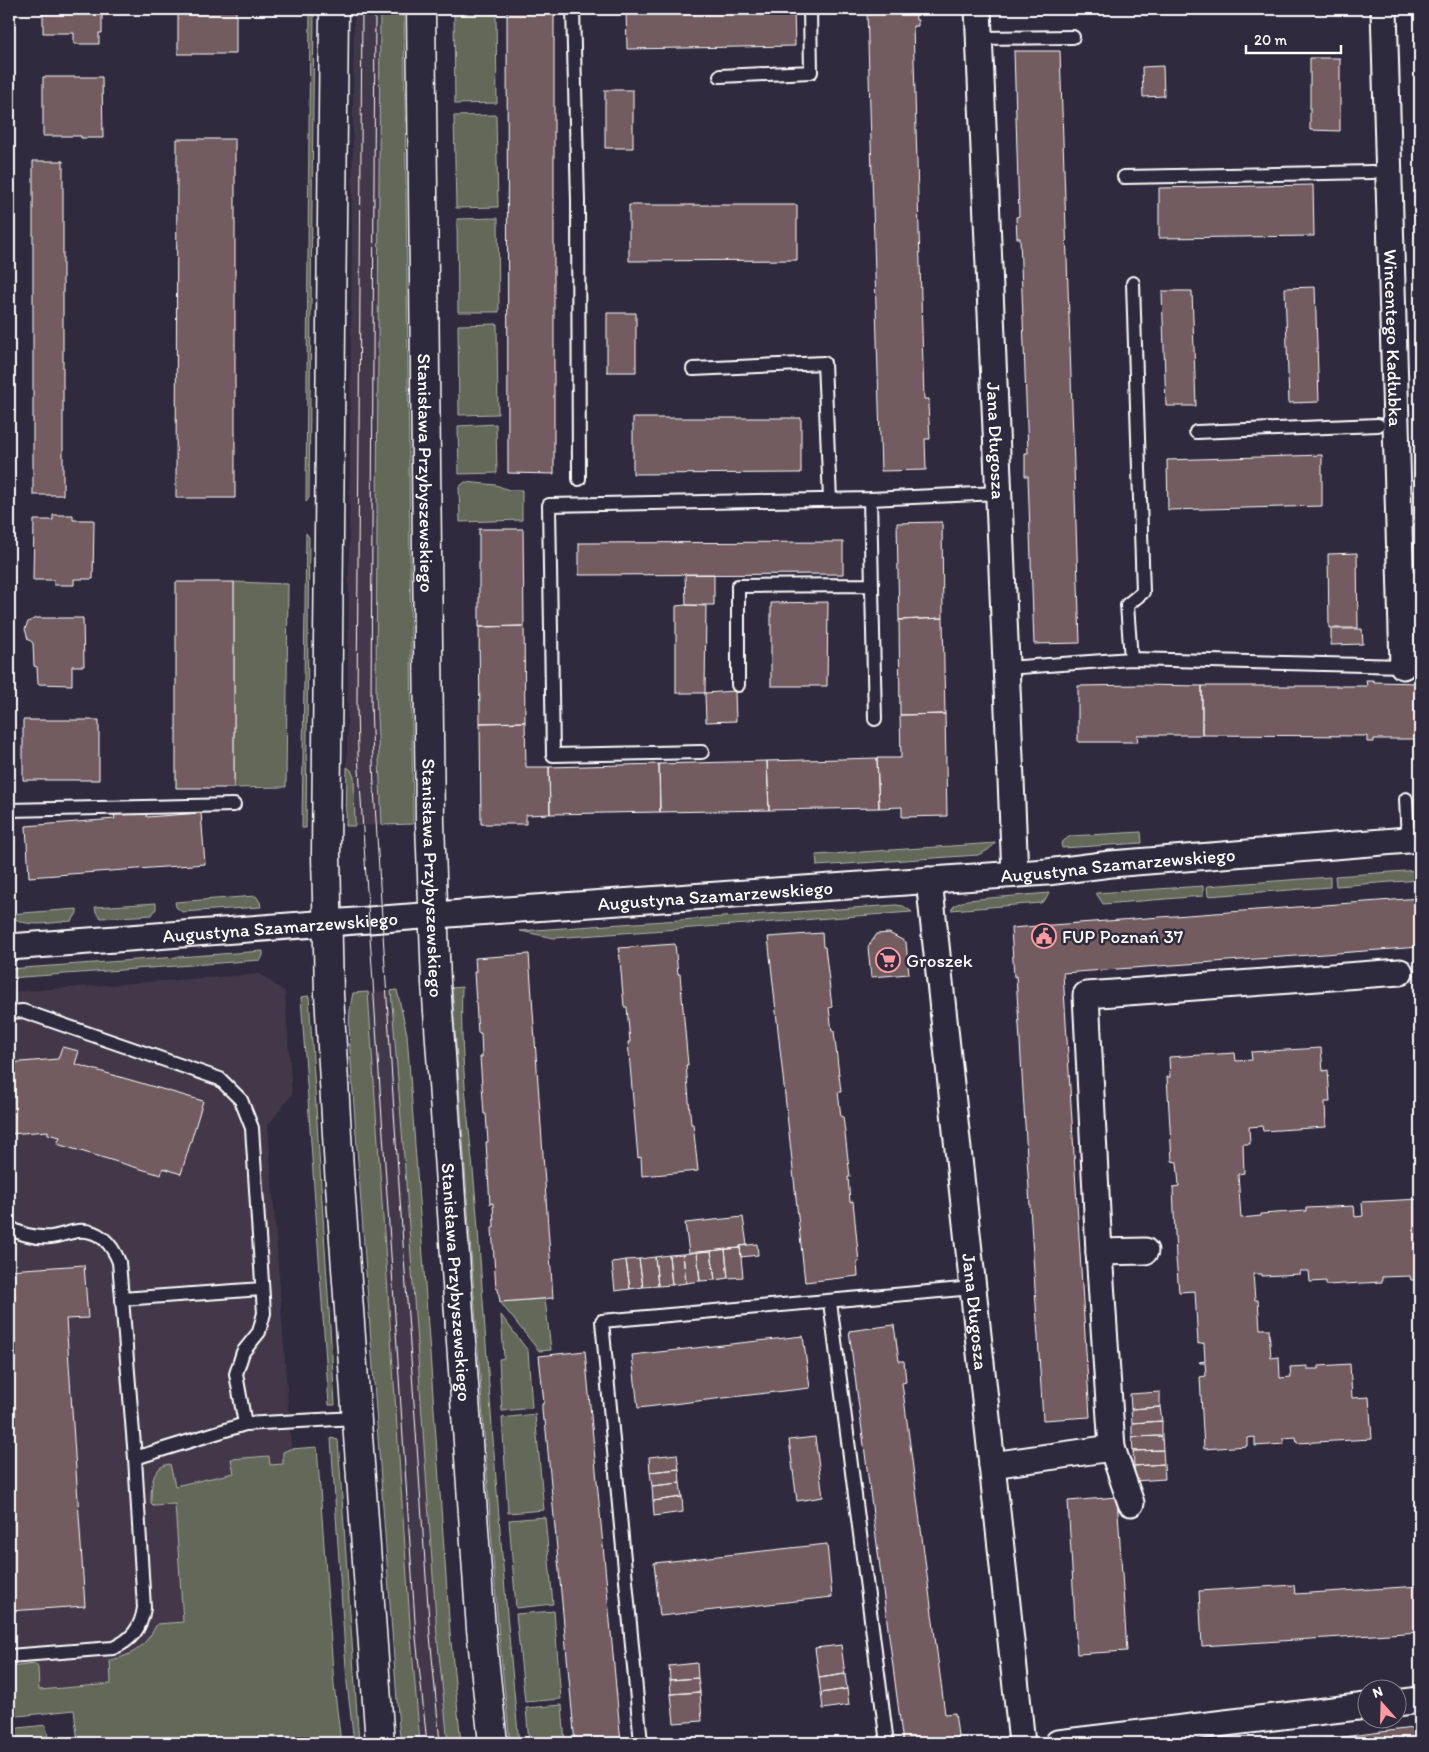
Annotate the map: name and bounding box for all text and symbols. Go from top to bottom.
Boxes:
scale bar [1246,22,1342,54]
text: 20 m [1254,31,1288,49]
street label: Wincentego Kadłubka [1379,249,1407,427]
street label: Stanisława Przybyszewskiego [413,353,438,593]
street label: Jana Długosza [982,382,1010,500]
street label: Stanisława Przybyszewskiego [417,758,448,998]
street label: Augustyna Szamarzewskiego [1000,843,1236,887]
street label: Augustyna Szamarzewskiego [597,876,834,915]
street label: Augustyna Szamarzewskiego [162,907,399,947]
public building icon: FUP Poznań 37 [1031,923,1057,949]
place label: FUP Poznań 37 [1062,925,1183,948]
supermarket icon: Groszek [875,947,901,973]
place label: Groszek [906,949,973,972]
street label: Stanisława Przybyszewskiego [437,1162,476,1402]
street label: Jana Długosza [957,1252,993,1371]
north arrow [1356,1680,1406,1730]
text: N [1370,1683,1385,1702]

